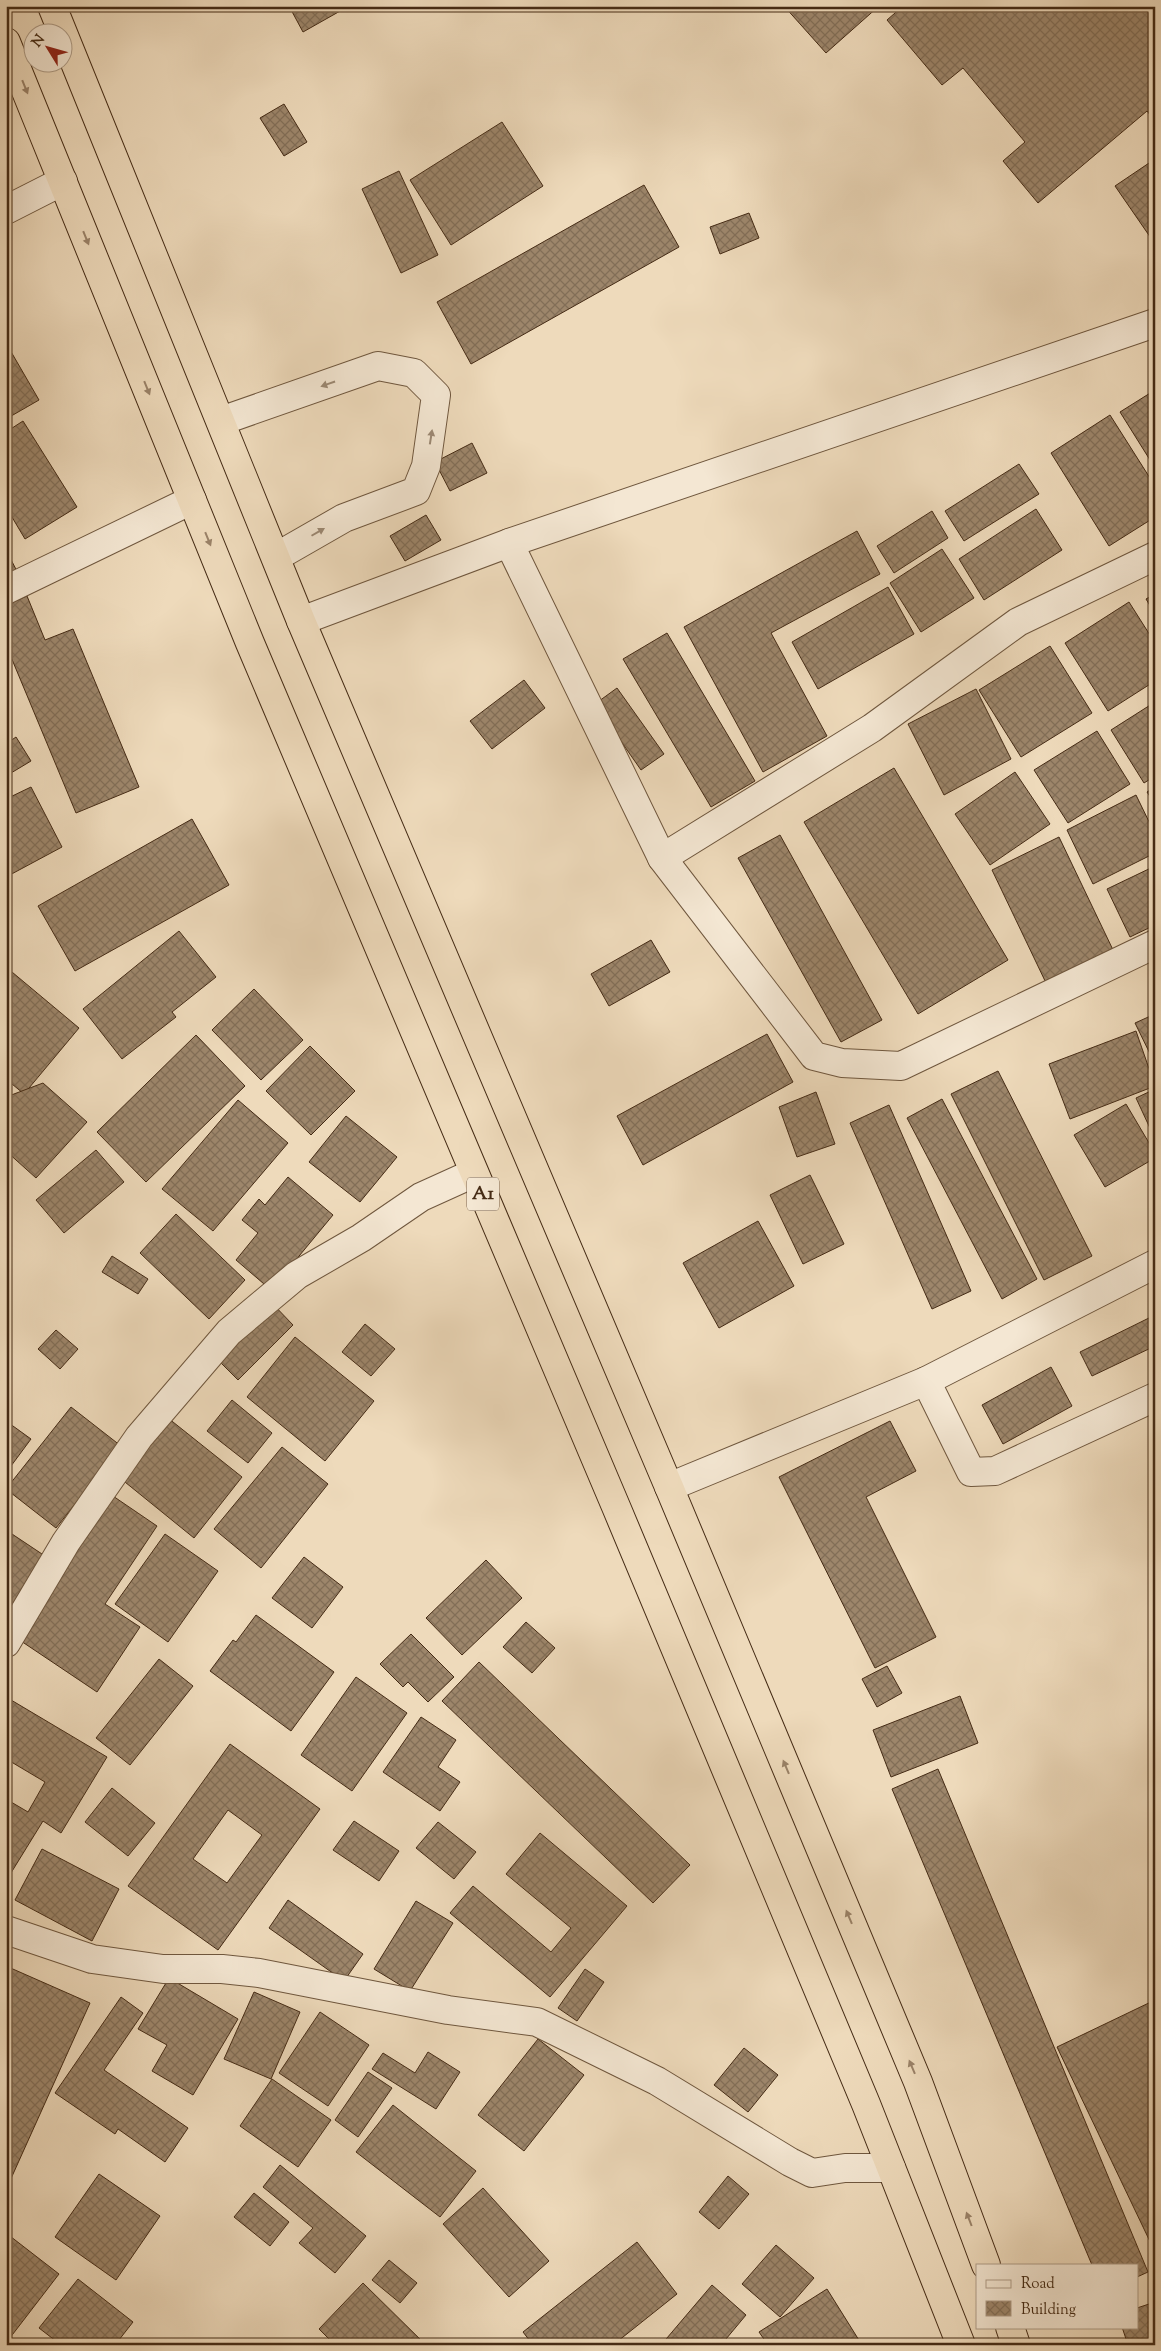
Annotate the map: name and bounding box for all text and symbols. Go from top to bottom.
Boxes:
north arrow [22,22,72,72]
text: N [28,31,51,52]
one-way arrow [21,80,29,94]
one-way arrow [82,231,90,245]
one-way arrow [320,380,335,388]
one-way arrow [144,381,151,396]
one-way arrow [427,429,435,445]
one-way arrow [312,528,325,537]
one-way arrow [204,532,212,547]
road number: A1 [467,1178,499,1210]
one-way arrow [782,1760,790,1774]
one-way arrow [845,1909,853,1924]
one-way arrow [907,2060,915,2074]
one-way arrow [965,2211,973,2226]
legend [976,2264,1138,2328]
text: Road [1021,2274,1055,2295]
text: Building [1021,2300,1076,2321]

